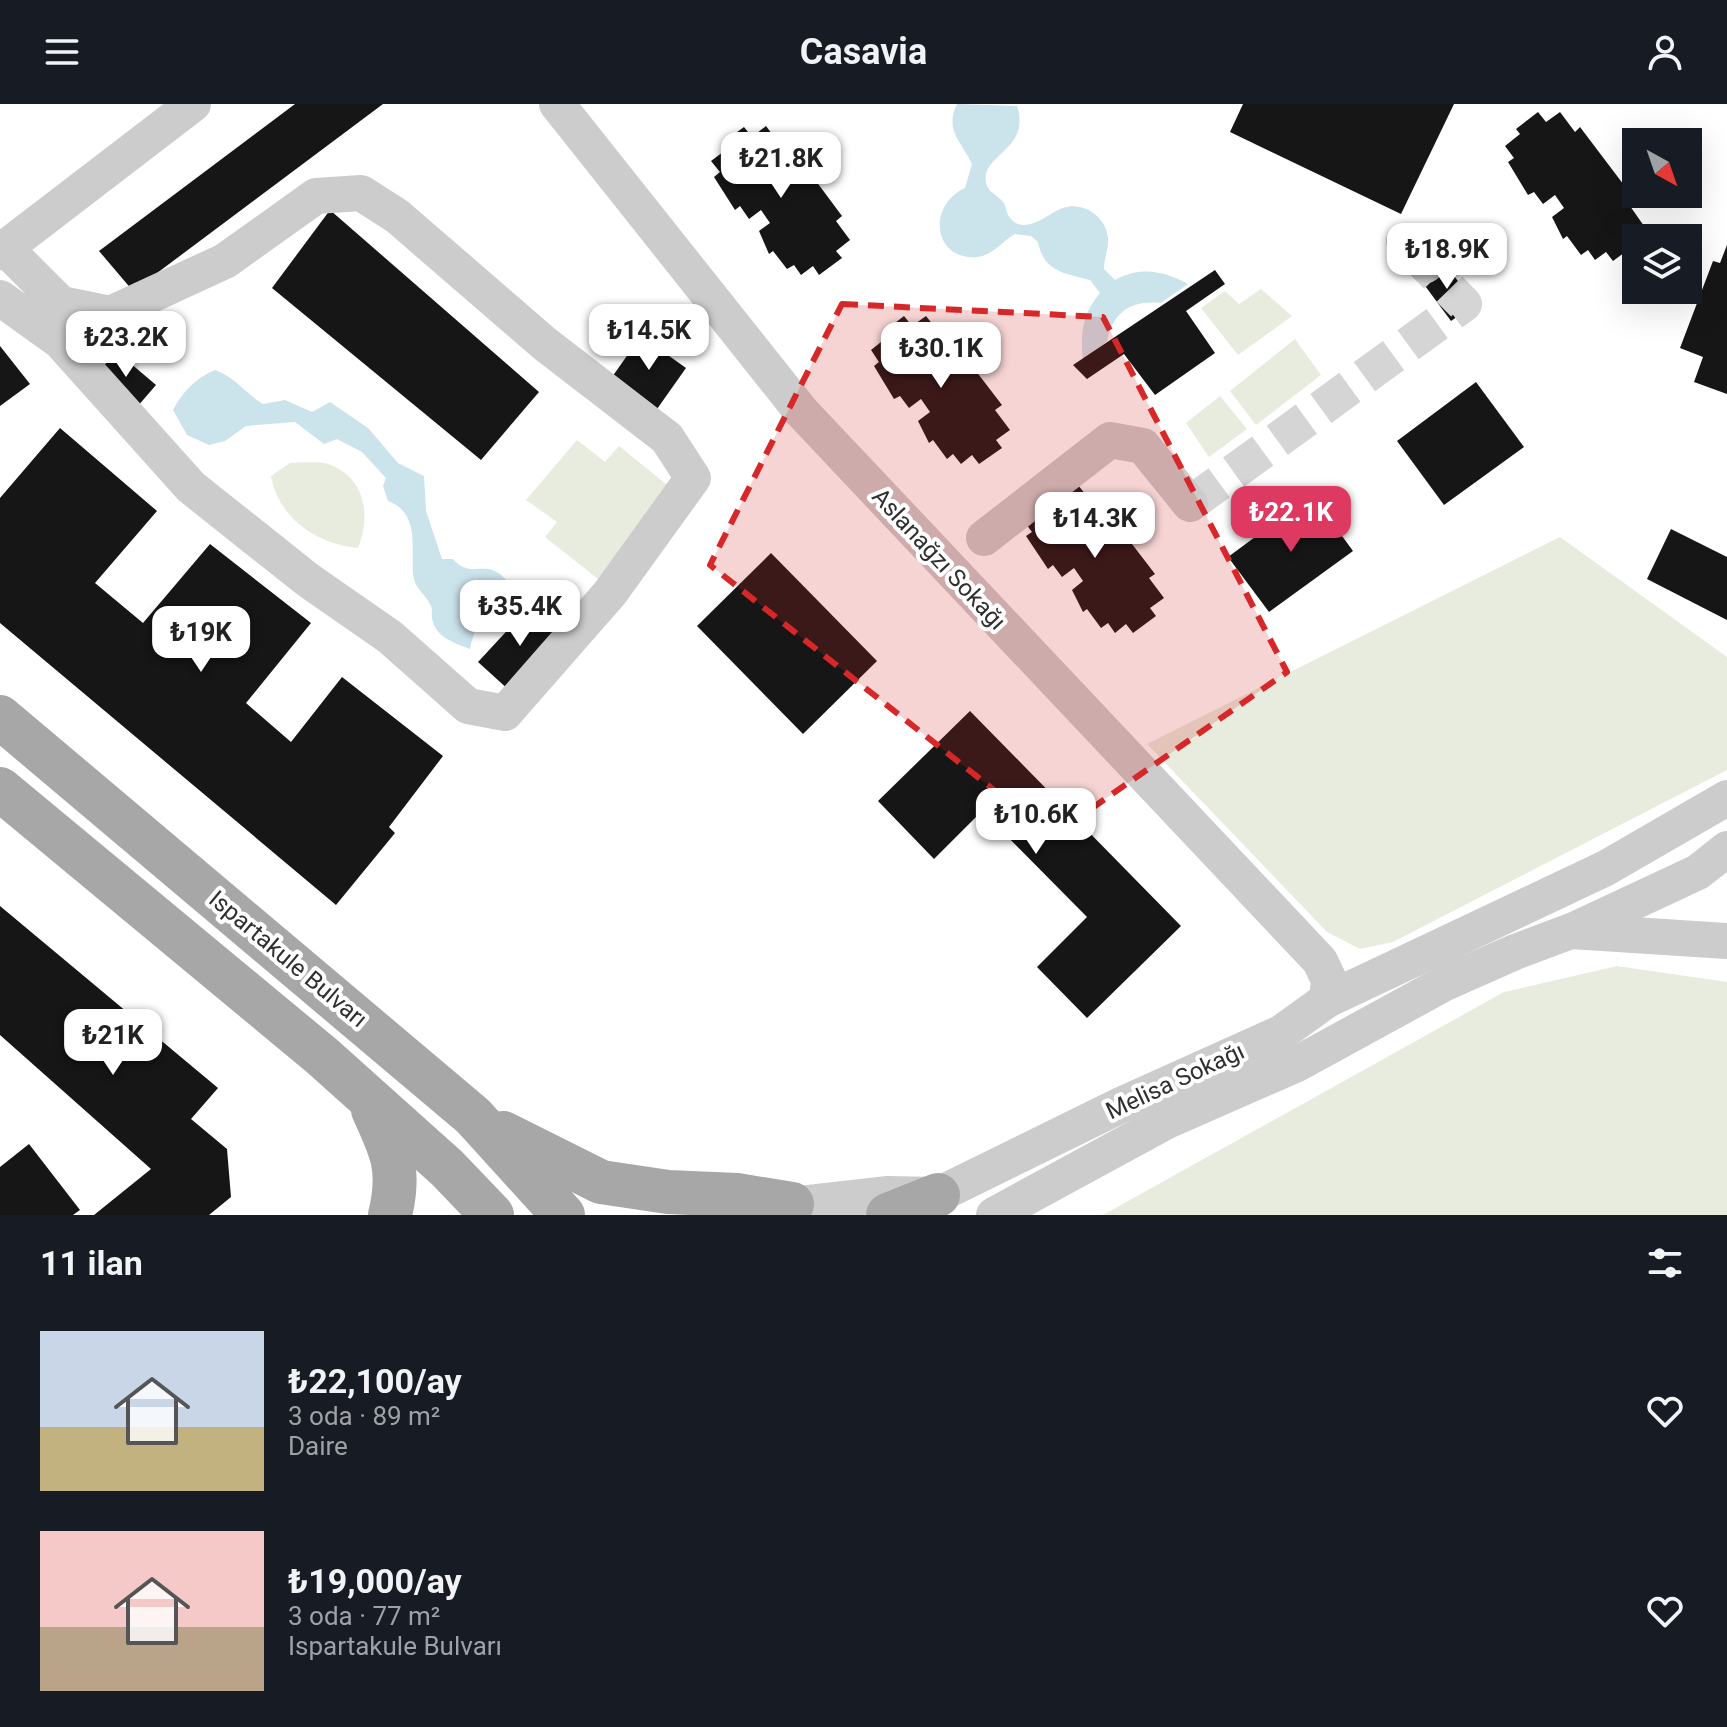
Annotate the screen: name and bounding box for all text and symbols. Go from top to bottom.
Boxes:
icon: menu [40,30,84,74]
icon: person [1643,30,1687,74]
text: Casavia [800,31,927,73]
north arrow [1622,128,1702,208]
map controls [1622,128,1702,304]
pin: ₺21.8K [716,132,846,200]
text: ₺21.8K [739,143,823,173]
pin: ₺18.9K [1382,223,1512,291]
button: layers [1622,224,1702,304]
text: ₺18.9K [1405,234,1489,264]
pin: ₺14.5K [584,304,714,372]
pin: ₺23.2K [61,311,191,379]
text: ₺14.5K [607,315,691,345]
text: ₺23.2K [84,322,168,352]
pin: ₺30.1K [876,322,1006,390]
text: ₺30.1K [899,333,983,363]
street label: Aslanağzı Sokağı [866,482,1012,636]
pin: ₺22.1K [1226,486,1356,554]
pin: ₺14.3K [1030,492,1160,560]
text: ₺22.1K [1249,497,1333,527]
text: ₺14.3K [1053,503,1137,533]
pin: ₺35.4K [455,580,585,648]
text: ₺35.4K [478,591,562,621]
pin: ₺19K [154,606,248,674]
text: ₺19K [170,617,232,647]
pin: ₺10.6K [971,788,1101,856]
text: ₺10.6K [994,799,1078,829]
street label: Ispartakule Bulvarı [203,885,373,1033]
pin: ₺21K [66,1009,160,1077]
text: ₺21K [82,1020,144,1050]
street label: Melisa Sokağı [1101,1037,1249,1125]
icon: filters [1643,1241,1687,1285]
text: 11 ilan [40,1243,143,1283]
text: ₺22,100/ay [288,1361,462,1401]
icon: home [104,1363,200,1459]
icon: heart [1643,1389,1687,1433]
text: 3 oda · 89 m² [288,1401,440,1431]
text: Daire [288,1431,348,1461]
text: ₺19,000/ay [288,1561,462,1601]
icon: home [104,1563,200,1659]
icon: heart [1643,1589,1687,1633]
text: 3 oda · 77 m² [288,1601,440,1631]
text: Ispartakule Bulvarı [288,1631,502,1661]

